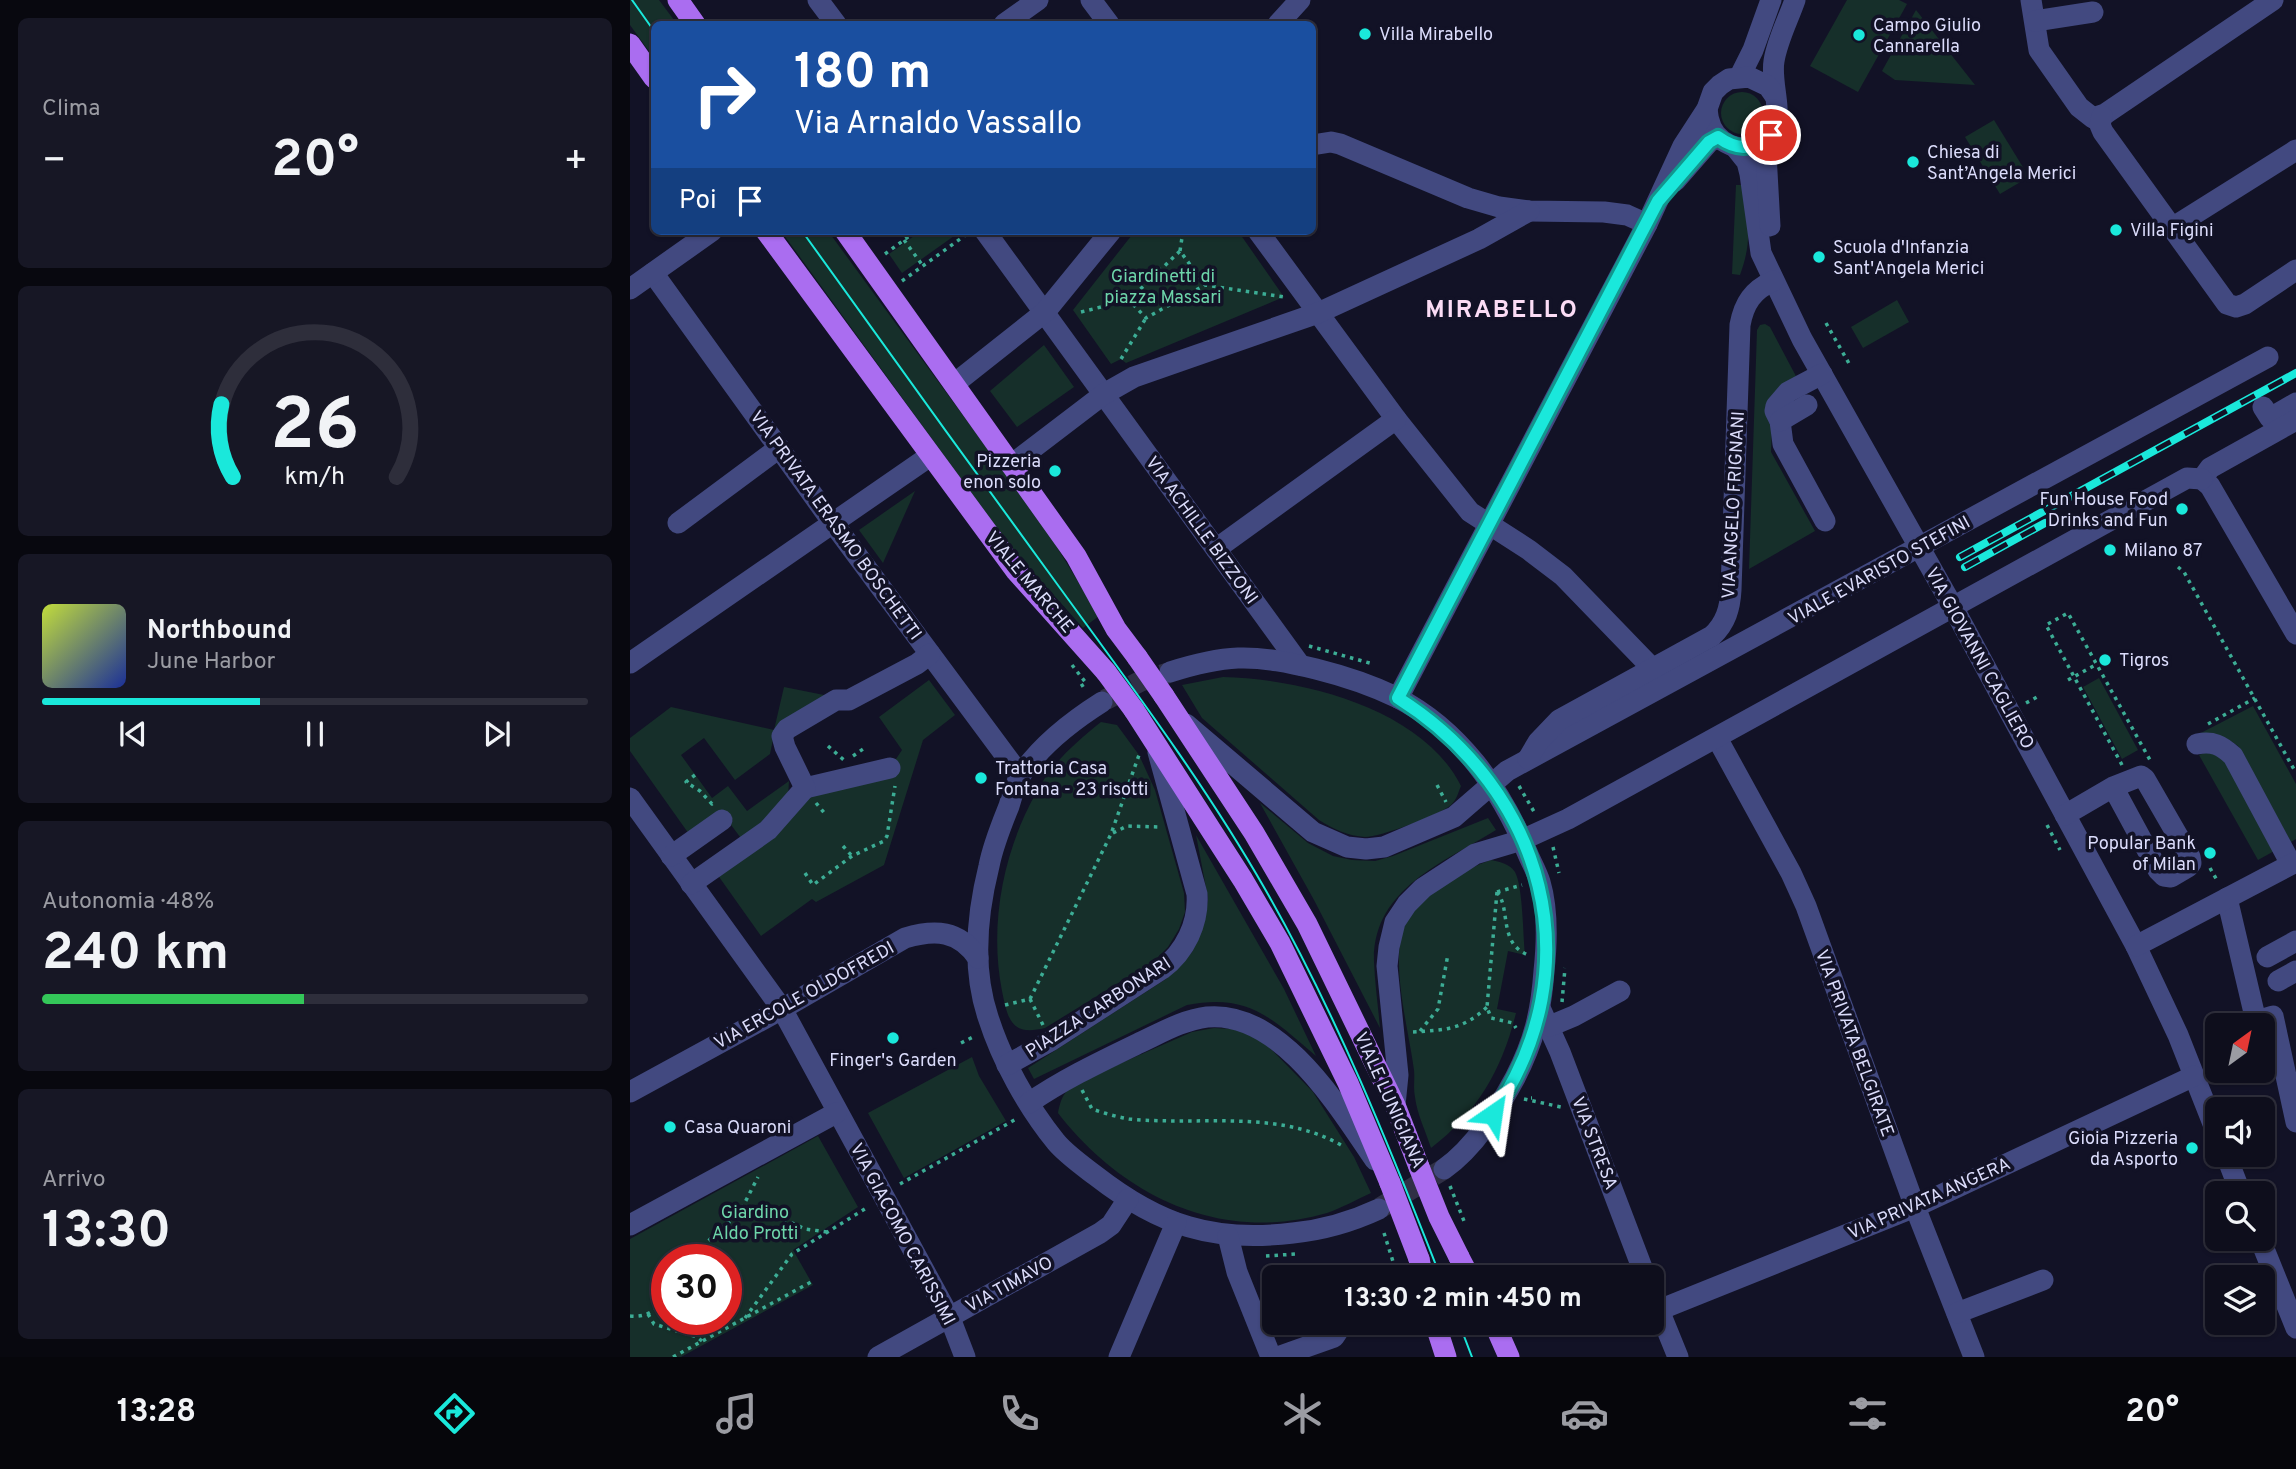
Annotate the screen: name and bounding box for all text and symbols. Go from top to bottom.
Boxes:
place label: Campo Giulio Cannarella [1873,15,1981,59]
place label: Villa Mirabello [1379,24,1493,47]
marker: Villa Mirabello [1357,26,1373,42]
marker: Campo Giulio Cannarella [1851,27,1867,43]
text: 180 m [794,44,931,106]
icon: right [679,49,770,140]
text: Clima [42,95,100,124]
text: Via Arnaldo Vassallo [794,105,1082,145]
pin [1741,105,1801,165]
icon: arrive [1752,116,1790,154]
text: 20° [271,129,359,195]
text: − [42,138,67,187]
text: + [563,138,588,187]
place label: Chiesa di Sant’Angela Merici [1927,142,2076,186]
marker: Chiesa di Sant’Angela Merici [1905,154,1921,170]
icon: arrive [731,182,769,220]
text: Poi [679,185,717,218]
place label: Villa Figini [2130,220,2214,243]
marker: Villa Figini [2108,222,2124,238]
place label: Scuola d'Infanzia Sant'Angela Merici [1833,237,1984,281]
marker: Scuola d'Infanzia Sant'Angela Merici [1811,249,1827,265]
park label: Giardinetti di piazza Massari [1104,266,1222,310]
district label: MIRABELLO [1425,296,1579,326]
text: 26 [270,383,360,475]
street label: VIA PRIVATA ERASMO BOSCHETTI [744,407,926,645]
street label: VIA ANGELO FRIGNANI [1718,411,1751,600]
place label: Pizzeria enon solo [963,451,1041,495]
street label: VIA ACHILLE BIZZONI [1139,452,1262,609]
text: km/h [285,461,345,493]
marker: Pizzeria enon solo [1047,463,1063,479]
place label: Fun House Food Drinks and Fun [2039,489,2168,533]
marker: Fun House Food Drinks and Fun [2174,501,2190,517]
street label: VIALE EVARISTO STEFINI [1785,512,1975,631]
street label: VIALE MARCHE [980,527,1078,639]
place label: Milano 87 [2124,540,2202,563]
marker: Milano 87 [2102,542,2118,558]
street label: VIA GIOVANNI CAGLIERO [1919,564,2038,754]
text: Northbound [147,615,292,648]
text: June Harbor [147,648,275,677]
place label: Tigros [2119,650,2169,673]
marker: Tigros [2097,652,2113,668]
icon: previous [114,715,152,753]
icon: pause [296,715,334,753]
icon: next [478,715,516,753]
place label: Trattoria Casa Fontana - 23 risotti [995,758,1148,802]
marker: Trattoria Casa Fontana - 23 risotti [973,770,989,786]
place label: Popular Bank of Milan [2087,833,2196,877]
marker: Popular Bank of Milan [2202,845,2218,861]
text: Autonomia · 48% [42,888,214,917]
text: 240 km [42,922,229,988]
street label: VIA ERCOLE OLDOFREDI [711,937,899,1055]
street label: VIA PRIVATA BELGIRATE [1809,947,1898,1140]
street label: PIAZZA CARBONARI [1022,953,1176,1064]
north arrow [2205,1013,2275,1083]
map controls [2205,1013,2275,1335]
street label: VIALE LUNIGIANA [1348,1029,1429,1172]
marker: Finger's Garden [885,1030,901,1046]
place label: Finger's Garden [829,1050,957,1073]
position arrow [1456,1077,1530,1151]
street label: VIA STRESA [1565,1094,1622,1193]
button: sound [2205,1097,2275,1167]
place label: Casa Quaroni [684,1117,791,1140]
marker: Casa Quaroni [662,1119,678,1135]
place label: Gioia Pizzeria da Asporto [2068,1128,2178,1172]
street label: VIA GIACOMO CARISSIMI [844,1140,960,1330]
marker: Gioia Pizzeria da Asporto [2184,1140,2200,1156]
street label: VIA PRIVATA ANGERA [1845,1153,2015,1246]
text: Arrivo [42,1166,106,1195]
button: search [2205,1181,2275,1251]
text: 13:30 [42,1200,171,1266]
park label: Giardino Aldo Protti [712,1202,798,1246]
speed limit sign: 30 [651,1244,742,1335]
street label: VIA TIMAVO [962,1252,1057,1319]
button: layers [2205,1265,2275,1335]
text: 13:30 · 2 min · 450 m [1344,1283,1582,1316]
icon: directions [430,1389,479,1438]
icon: music [712,1389,761,1438]
icon: phone [995,1389,1044,1438]
icon: climate [1278,1389,1327,1438]
icon: car [1560,1389,1609,1438]
icon: filters [1843,1389,1892,1438]
text: 13:28 [117,1393,196,1433]
text: 20° [2125,1393,2179,1433]

